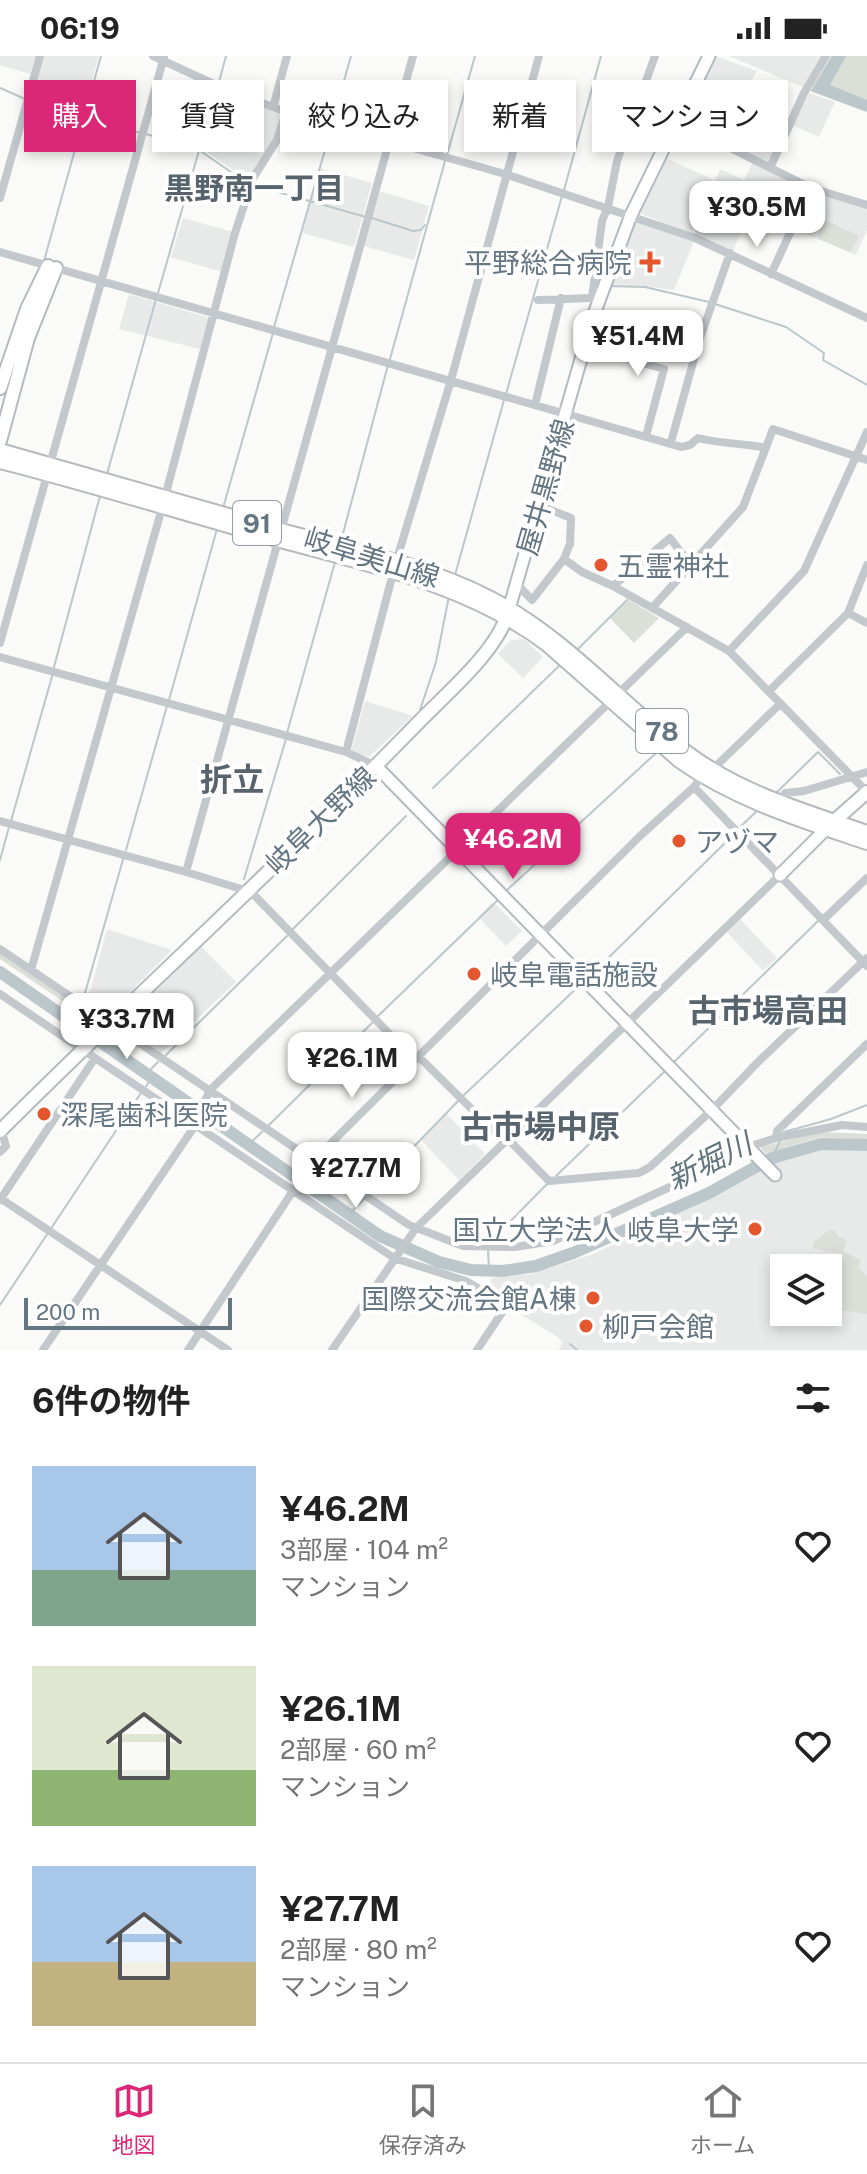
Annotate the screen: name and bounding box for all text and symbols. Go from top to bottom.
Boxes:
text: 06:19 [40,10,120,46]
chip: 購入 [24,80,136,152]
chip: 賃貸 [152,80,264,152]
chip: 絞り込み [280,80,448,152]
chip: 新着 [464,80,576,152]
chip: マンション [592,80,788,152]
district label: 黒野南一丁目 [164,170,344,206]
pin: ¥30.5M [692,181,822,249]
text: ¥30.5M [707,191,807,222]
place label: 平野総合病院 [464,246,632,279]
marker: 平野総合病院 [639,251,661,273]
pin: ¥51.4M [573,310,703,378]
text: ¥51.4M [591,320,685,351]
street label: 屋井黒野線 [510,415,580,559]
road number: 91 [233,501,281,545]
street label: 岐阜美山線 [300,521,444,593]
place label: 五霊神社 [617,549,729,582]
marker: 五霊神社 [592,556,610,574]
road number: 78 [636,709,688,753]
street label: 岐阜大野線 [258,759,382,881]
district label: 折立 [200,761,264,798]
pin: ¥46.2M [448,813,578,881]
text: ¥46.2M [463,823,563,854]
place label: アヅマ [695,825,779,858]
marker: アヅマ [670,832,688,850]
place label: 岐阜電話施設 [490,958,658,991]
marker: 岐阜電話施設 [465,965,483,983]
district label: 古市場高田 [688,992,848,1029]
pin: ¥33.7M [62,993,192,1061]
text: ¥33.7M [79,1003,175,1034]
pin: ¥26.1M [287,1032,417,1100]
text: ¥26.1M [306,1042,398,1073]
place label: 深尾歯科医院 [60,1098,228,1131]
marker: 深尾歯科医院 [35,1105,53,1123]
district label: 古市場中原 [460,1108,620,1145]
water label: 新堀川 [661,1124,760,1197]
pin: ¥27.7M [291,1142,421,1210]
text: ¥27.7M [310,1152,402,1183]
place label: 国立大学法人 岐阜大学 [452,1213,739,1246]
marker: 国立大学法人 岐阜大学 [746,1220,764,1238]
map controls [770,1254,842,1326]
button: layers [770,1254,842,1326]
place label: 国際交流会館A棟 [361,1282,577,1315]
marker: 国際交流会館A棟 [584,1289,602,1307]
scale bar [24,1294,232,1330]
text: 200 m [36,1299,100,1325]
place label: 柳戸会館 [602,1310,714,1343]
marker: 柳戸会館 [577,1317,595,1335]
icon: filters [791,1376,835,1420]
text: 6件の物件 [32,1381,190,1421]
text: ¥46.2M [280,1489,410,1529]
icon: home [96,1498,192,1594]
icon: heart [791,1524,835,1568]
text: 3部屋 · 104 m² [280,1534,448,1565]
text: マンション [280,1571,410,1602]
text: ¥26.1M [280,1689,401,1729]
icon: home [96,1698,192,1794]
icon: heart [791,1724,835,1768]
text: 2部屋 · 60 m² [280,1734,436,1765]
text: マンション [280,1771,410,1802]
text: ¥27.7M [280,1889,400,1929]
icon: home [96,1898,192,1994]
icon: heart [791,1924,835,1968]
text: 2部屋 · 80 m² [280,1934,437,1965]
text: マンション [280,1971,410,2002]
tab: 地図 [112,2079,156,2159]
tab: 保存済み [379,2079,467,2159]
tab: ホーム [690,2079,755,2159]

